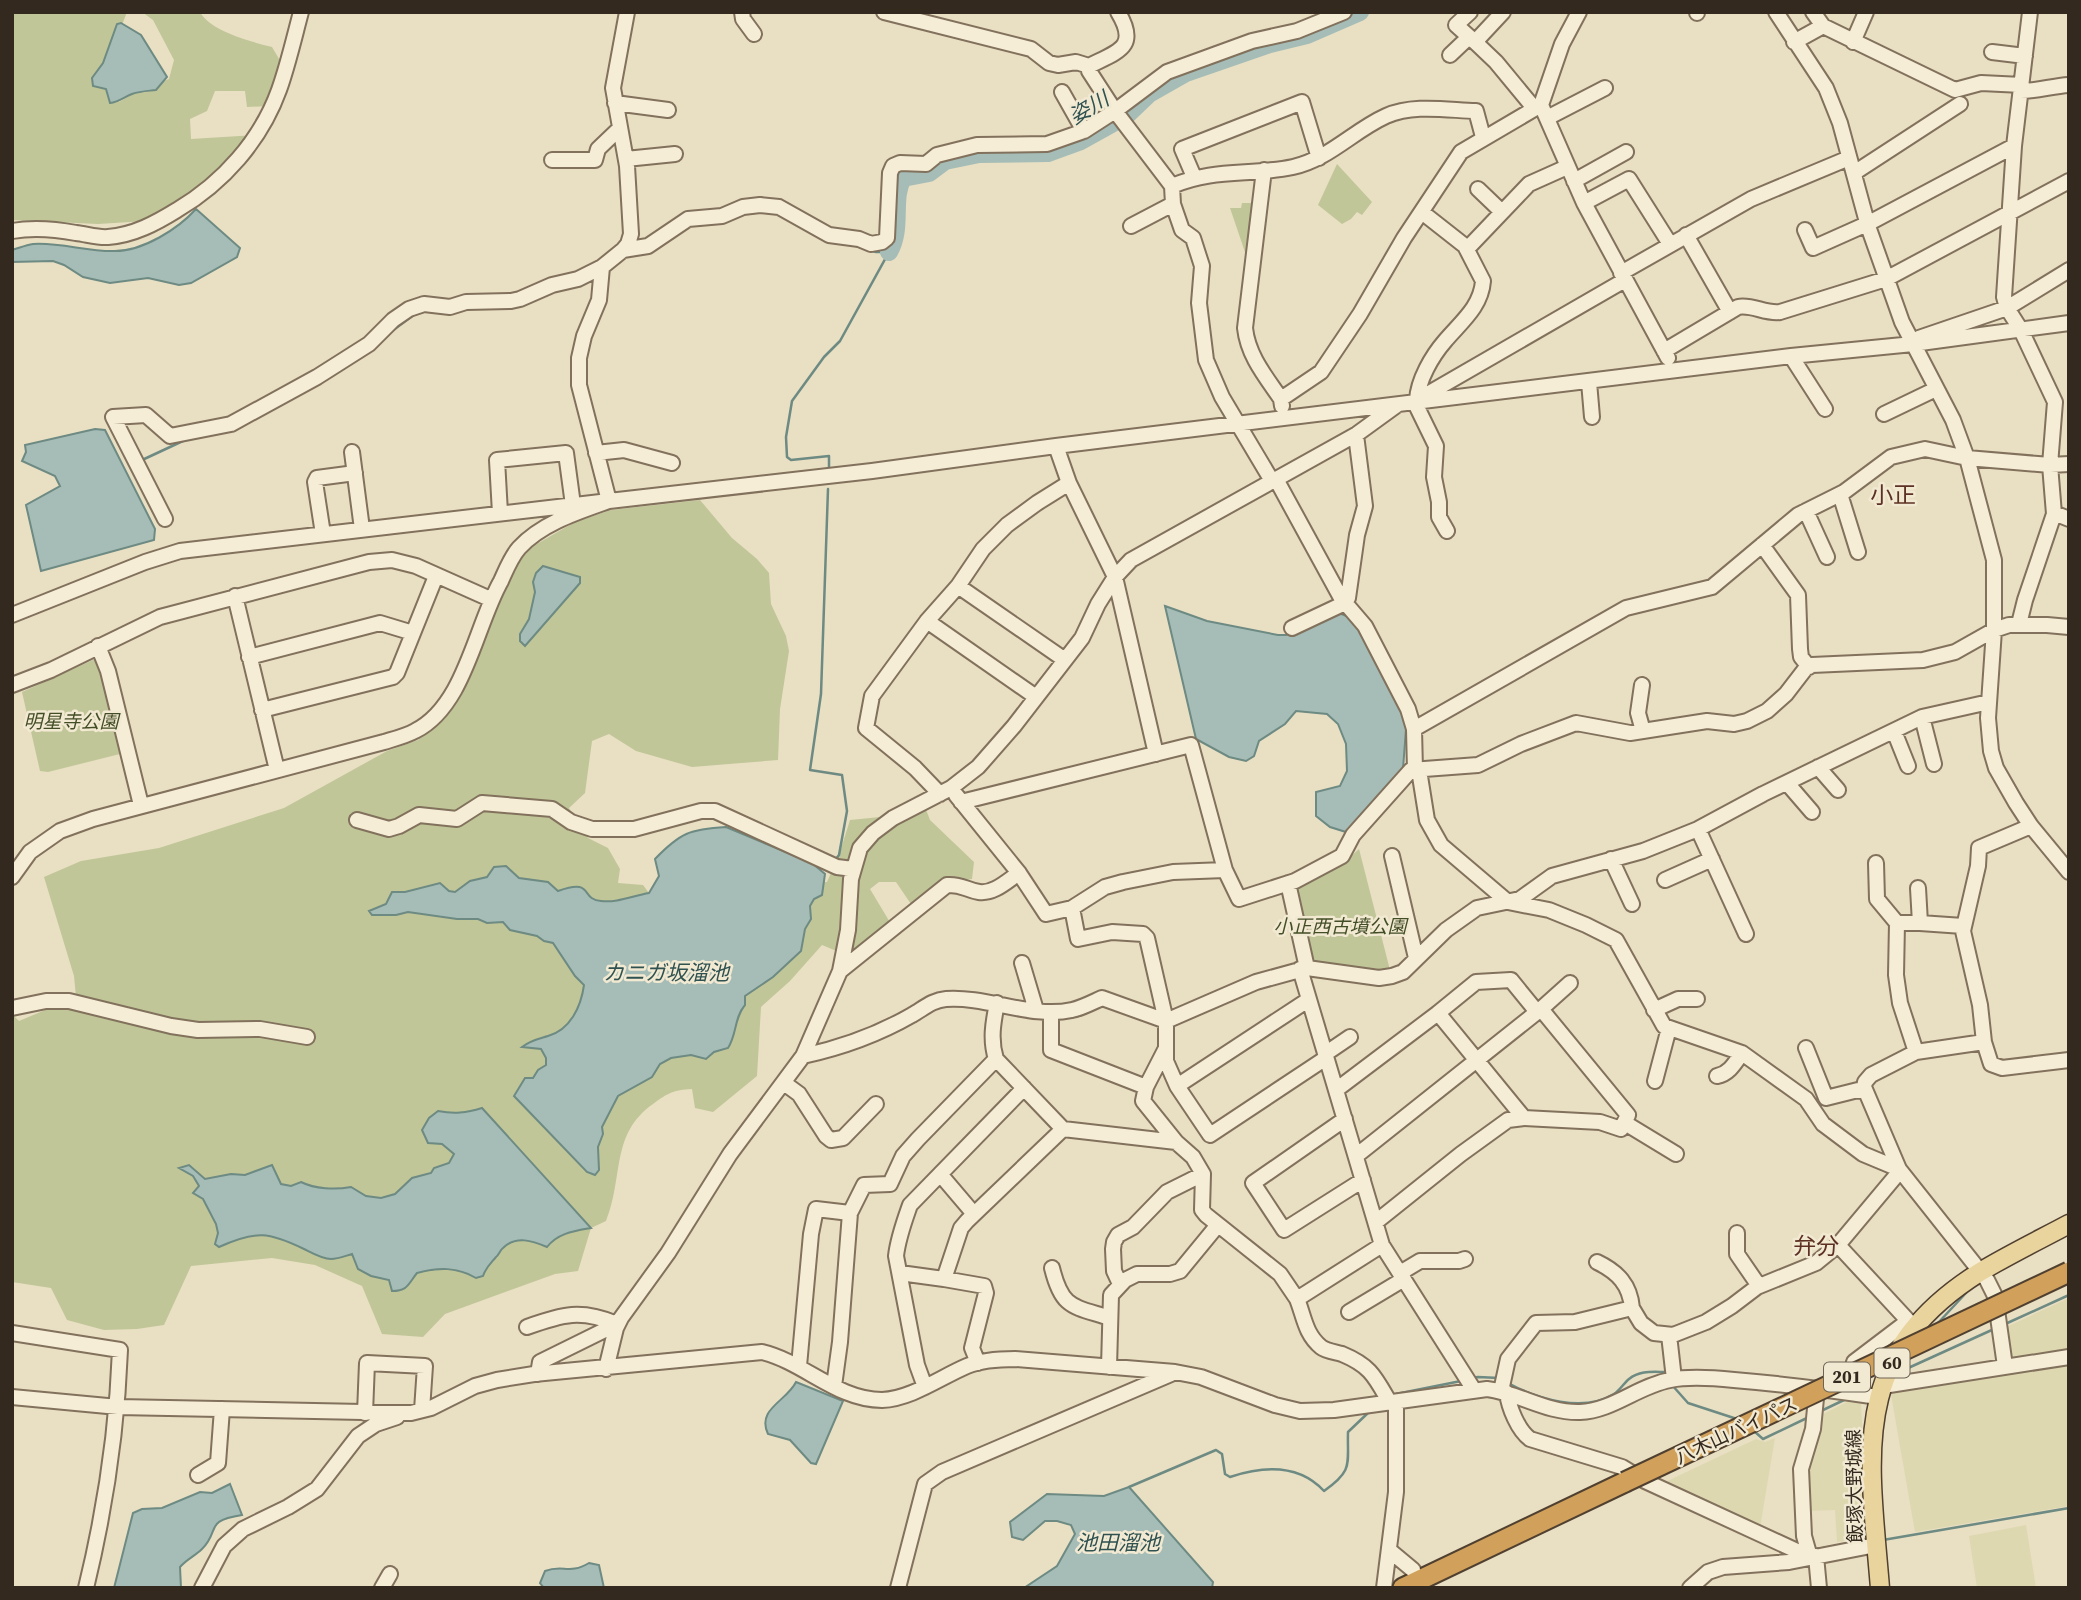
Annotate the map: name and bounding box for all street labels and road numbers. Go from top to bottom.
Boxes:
road number: 60 [1874,1348,1910,1378]
road number: 201 [1824,1362,1870,1392]
street label: 八木山バイパス [1670,1390,1802,1470]
street label: 飯塚大野城線 [1840,1429,1868,1543]

